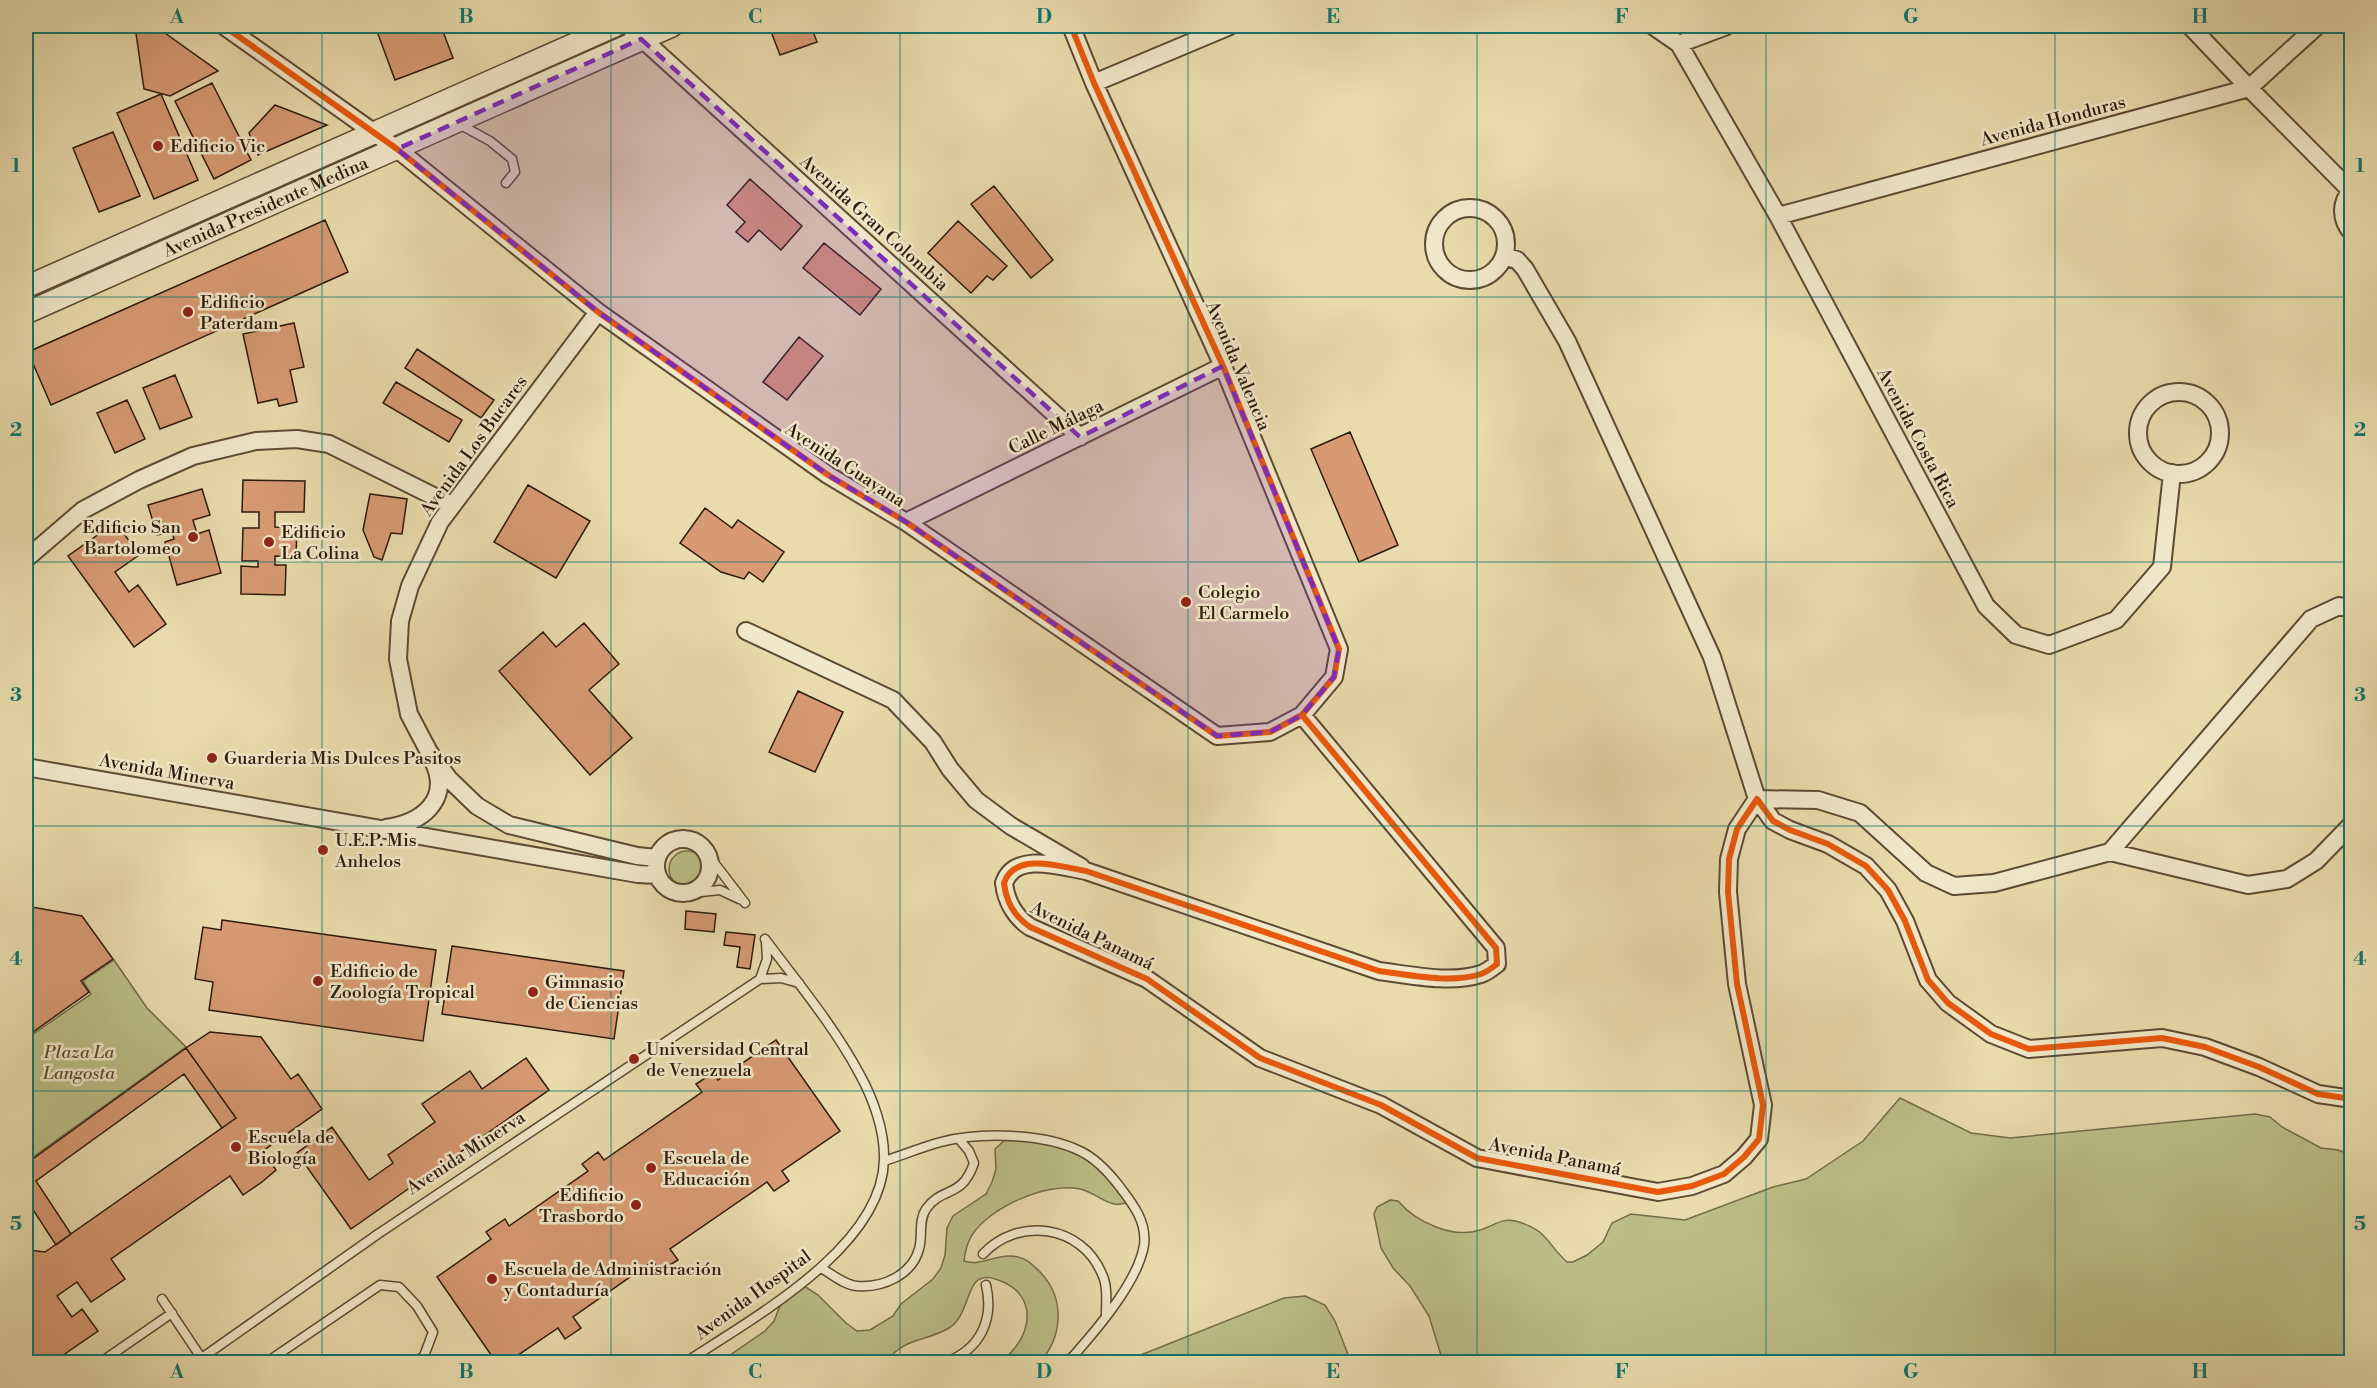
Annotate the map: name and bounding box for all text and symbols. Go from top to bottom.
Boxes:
text: A [169,5,185,30]
text: B [458,5,474,30]
text: C [748,5,762,30]
text: D [1036,5,1052,30]
text: E [1326,5,1340,30]
text: F [1615,5,1629,30]
text: G [1903,5,1919,30]
text: H [2192,5,2209,30]
street label: Avenida Honduras [1977,91,2128,152]
place label: Edificio Vic [170,135,265,158]
marker: Edificio Vic [151,139,165,153]
street label: Avenida Gran Colombia [794,149,954,297]
street label: Avenida Presidente Medina [158,151,372,263]
text: 1 [11,154,21,179]
text: 1 [2355,154,2365,179]
place label: Edificio Paterdam [200,291,279,335]
street label: Avenida Valencia [1200,297,1276,435]
marker: Edificio Paterdam [181,305,195,319]
street label: Avenida Costa Rica [1871,363,1965,513]
street label: Avenida Los Bucares [415,371,533,522]
street label: Calle Málaga [1005,394,1108,460]
street label: Avenida Guayana [780,417,910,513]
text: 2 [10,418,22,443]
text: 2 [2354,418,2366,443]
place label: Edificio San Bartolomeo [82,516,181,560]
place label: Edificio La Colina [281,521,360,565]
marker: Edificio San Bartolomeo [186,530,200,544]
marker: Edificio La Colina [262,535,276,549]
place label: Colegio El Carmelo [1198,581,1289,625]
marker: Colegio El Carmelo [1179,595,1193,609]
text: 3 [10,683,22,708]
text: 3 [2354,683,2366,708]
place label: Guarderia Mis Dulces Pasitos [224,747,462,770]
street label: Avenida Minerva [96,749,237,795]
marker: Guarderia Mis Dulces Pasitos [205,751,219,765]
place label: U.E.P. Mis Anhelos [334,829,417,873]
marker: U.E.P. Mis Anhelos [316,843,330,857]
street label: Avenida Panamá [1026,896,1158,976]
text: 4 [9,947,23,972]
text: 4 [2353,947,2367,972]
place label: Edificio de Zoología Tropical [330,960,476,1004]
place label: Gimnasio de Ciencias [545,971,638,1015]
marker: Edificio de Zoología Tropical [311,974,325,988]
marker: Gimnasio de Ciencias [526,985,540,999]
place label: Universidad Central de Venezuela [646,1038,809,1082]
park label: Plaza La Langosta [42,1041,116,1085]
marker: Universidad Central de Venezuela [627,1052,641,1066]
street label: Avenida Minerva [401,1106,531,1201]
place label: Escuela de Biología [247,1126,334,1170]
street label: Avenida Panamá [1486,1133,1624,1181]
marker: Escuela de Biología [229,1140,243,1154]
place label: Escuela de Educación [663,1147,750,1191]
marker: Escuela de Educación [644,1161,658,1175]
place label: Edificio Trasbordo [539,1184,624,1228]
marker: Edificio Trasbordo [629,1198,643,1212]
text: 5 [10,1212,22,1237]
text: 5 [2354,1212,2366,1237]
street label: Avenida Hospital [689,1245,816,1346]
place label: Escuela de Administración y Contaduría [503,1258,722,1302]
marker: Escuela de Administración y Contaduría [485,1272,499,1286]
text: A [169,1360,185,1385]
text: B [458,1360,474,1385]
text: C [748,1360,762,1385]
text: D [1036,1360,1052,1385]
text: E [1326,1360,1340,1385]
text: F [1615,1360,1629,1385]
text: G [1903,1360,1919,1385]
text: H [2192,1360,2209,1385]

